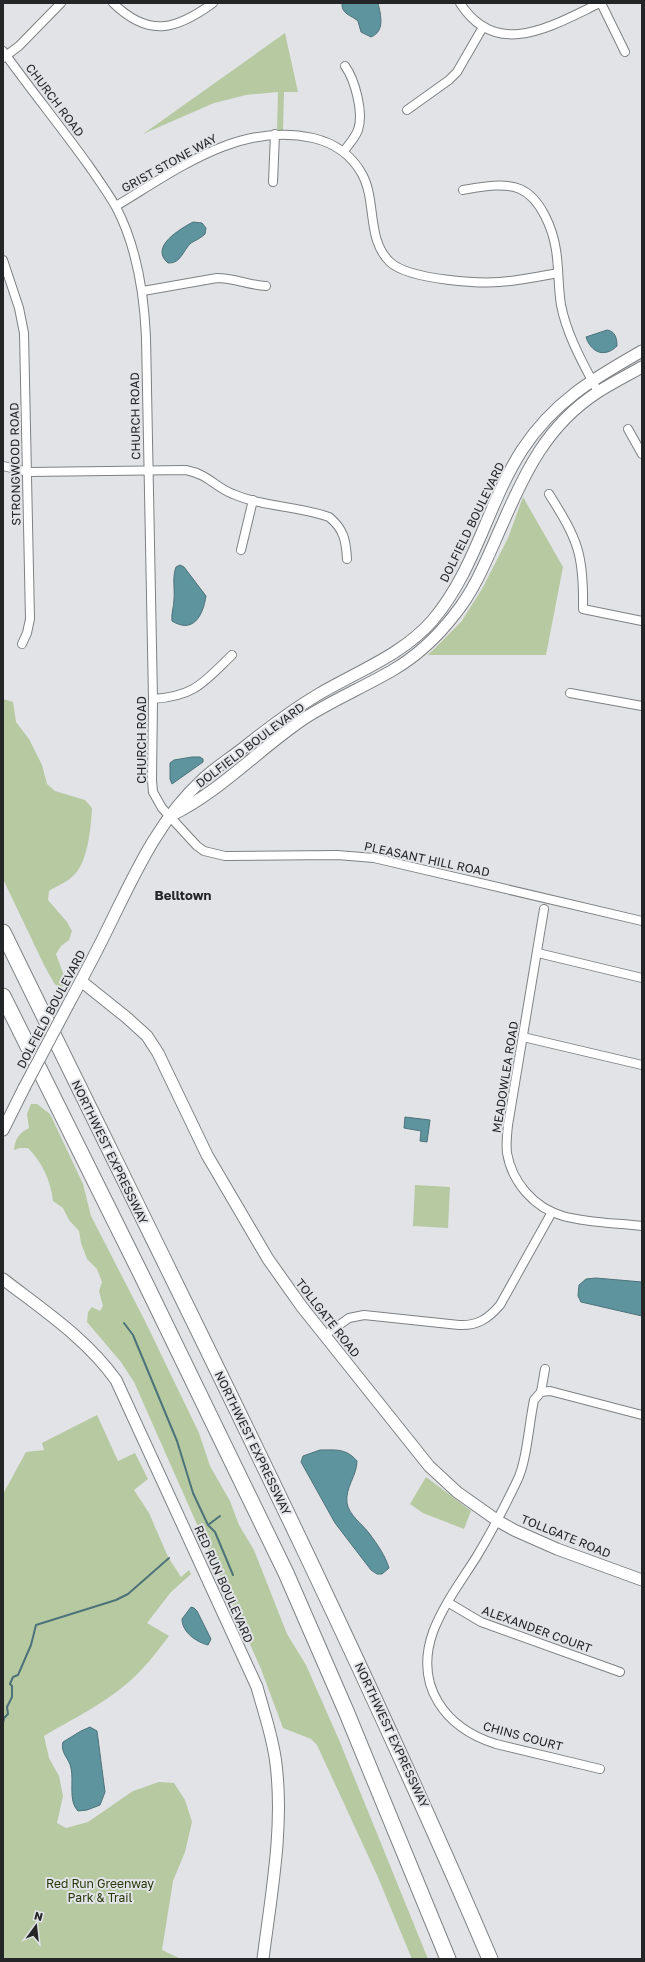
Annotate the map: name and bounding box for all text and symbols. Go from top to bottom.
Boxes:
street label: CHURCH ROAD [23,60,87,140]
street label: GRIST STONE WAY [119,130,220,195]
street label: CHURCH ROAD [127,372,143,460]
street label: STRONGWOOD ROAD [6,402,24,526]
street label: DOLFIELD BOULEVARD [436,459,508,585]
street label: CHURCH ROAD [134,696,149,784]
street label: DOLFIELD BOULEVARD [193,699,307,791]
street label: PLEASANT HILL ROAD [363,838,491,880]
district label: Belltown [155,887,212,903]
street label: DOLFIELD BOULEVARD [13,947,89,1071]
street label: MEADOWLEA ROAD [489,1020,521,1134]
street label: NORTHWEST EXPRESSWAY [68,1077,152,1227]
street label: TOLLGATE ROAD [293,1276,363,1360]
street label: NORTHWEST EXPRESSWAY [211,1368,295,1518]
street label: TOLLGATE ROAD [519,1511,613,1561]
street label: RED RUN BOULEVARD [191,1523,257,1645]
street label: ALEXANDER COURT [480,1602,594,1656]
street label: NORTHWEST EXPRESSWAY [352,1660,432,1810]
street label: CHINS COURT [481,1718,565,1754]
park label: Red Run Greenway Park & Trail [46,1876,154,1905]
north arrow [16,1906,56,1946]
text: N [33,1908,44,1923]

